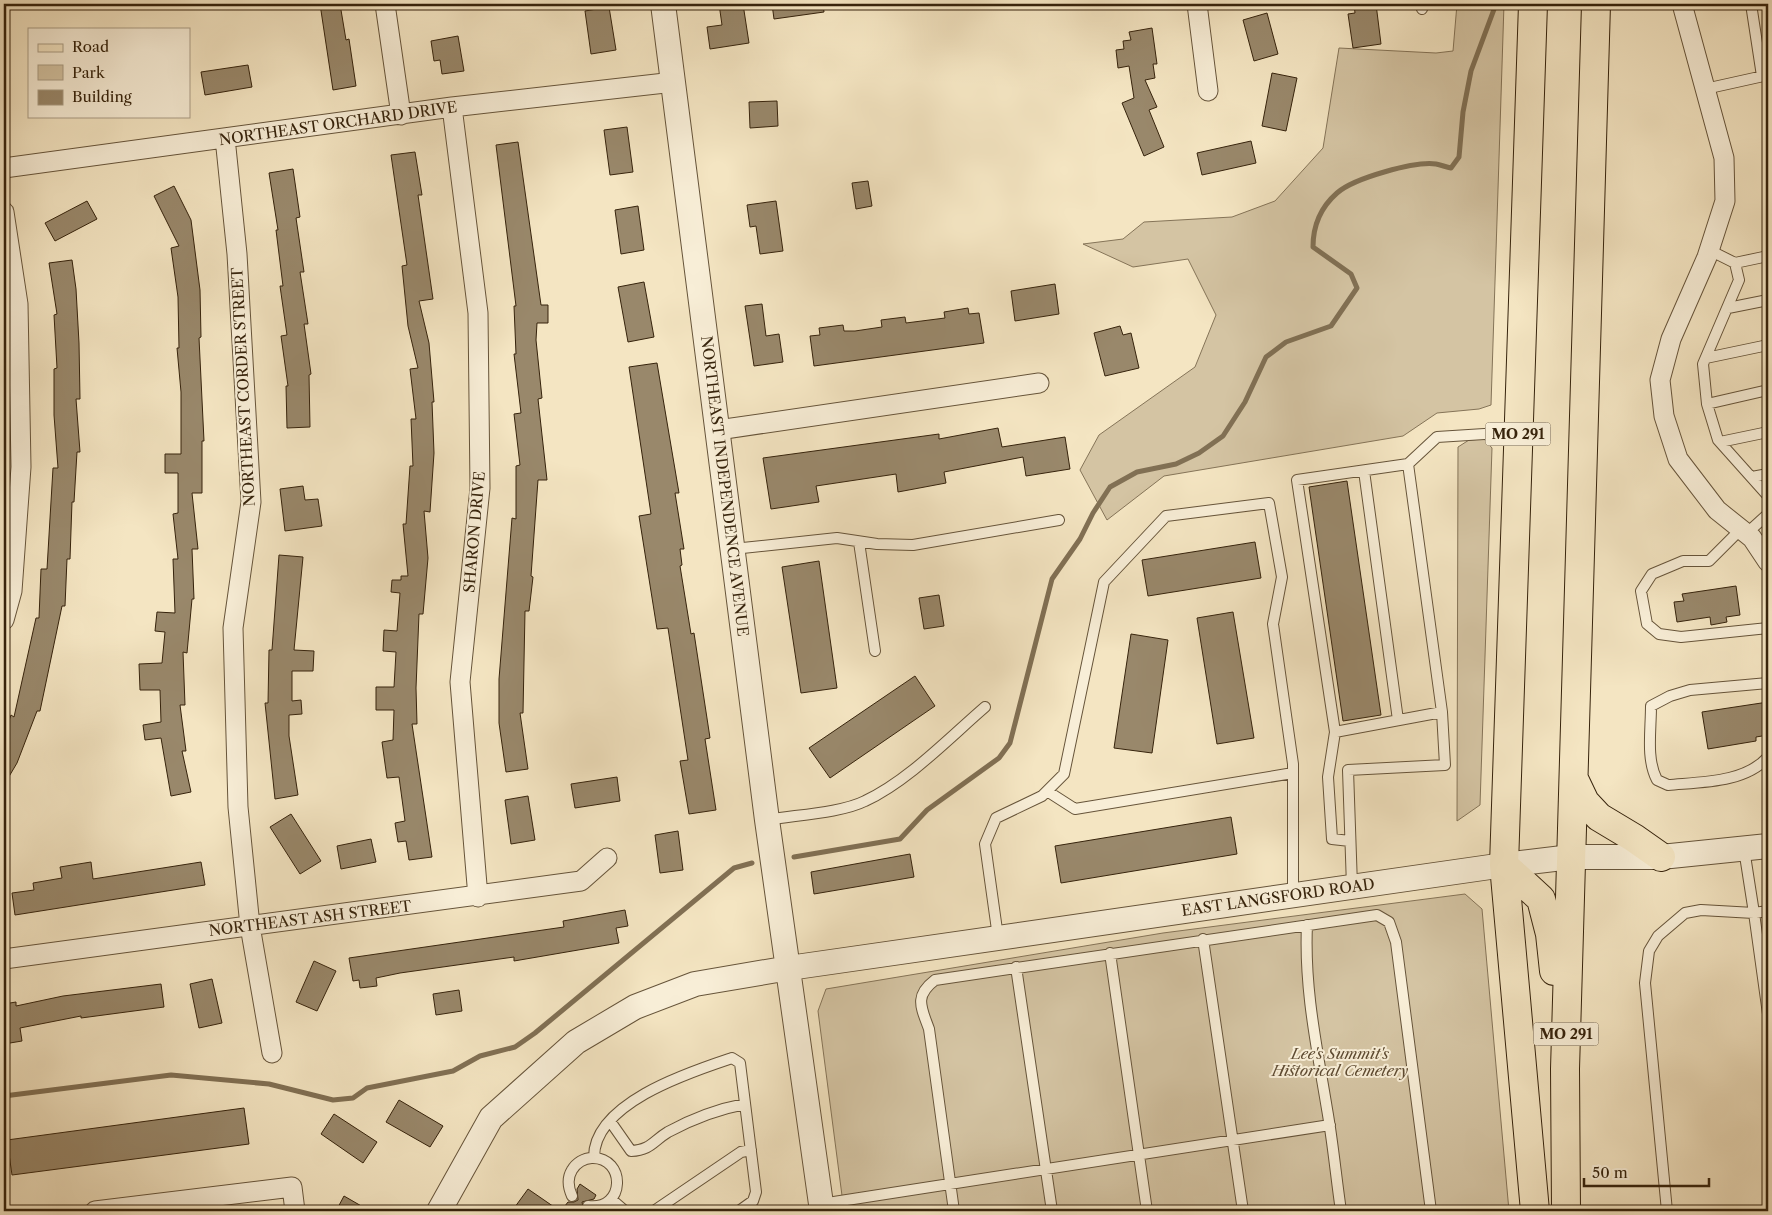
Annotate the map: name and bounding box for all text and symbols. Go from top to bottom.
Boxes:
legend [28,28,190,118]
text: Road [72,37,109,56]
text: Park [72,63,106,82]
text: Building [72,87,132,106]
street label: NORTHEAST ORCHARD DRIVE [218,97,458,149]
street label: NORTHEAST CORDER STREET [227,266,259,507]
street label: NORTHEAST INDEPENDENCE AVENUE [697,335,753,637]
road number: MO 291 [1486,422,1550,446]
street label: SHARON DRIVE [459,470,489,594]
street label: EAST LANGSFORD ROAD [1180,874,1376,920]
street label: NORTHEAST ASH STREET [208,896,413,940]
road number: MO 291 [1534,1022,1598,1046]
park label: Lee's Summit's Historical Cemetery [1271,1044,1409,1080]
scale bar [1584,1155,1710,1187]
text: 50 m [1592,1163,1628,1182]

